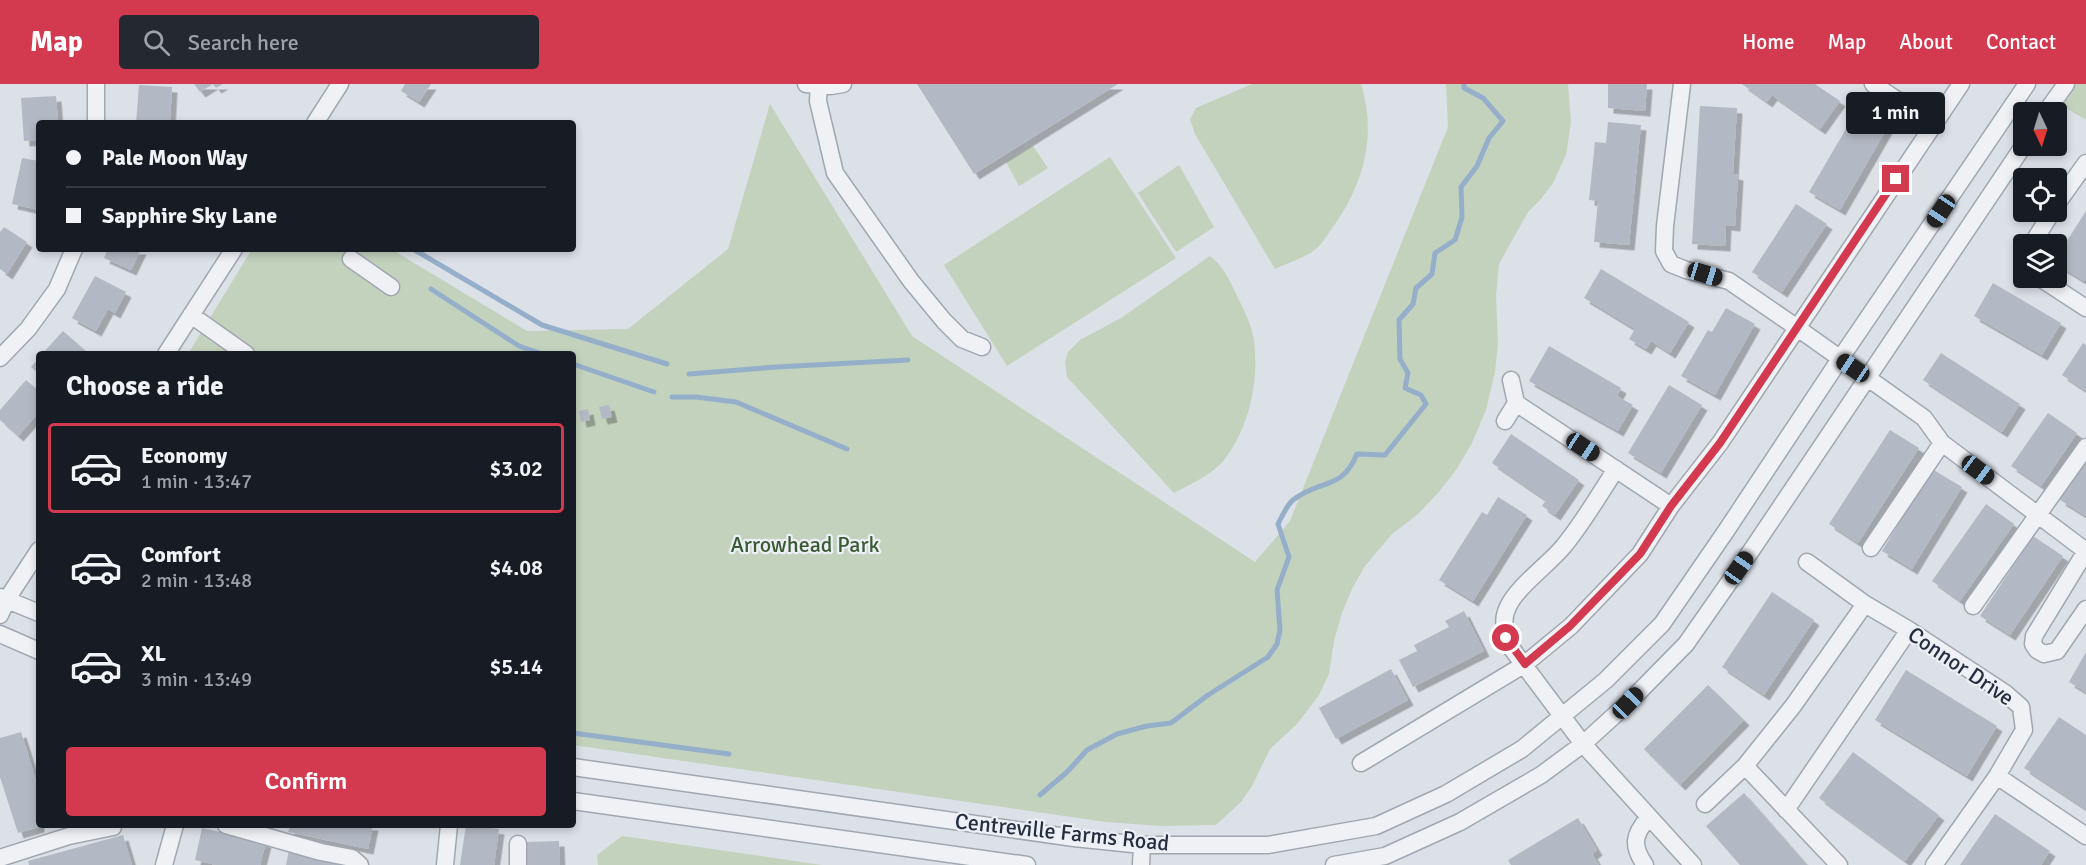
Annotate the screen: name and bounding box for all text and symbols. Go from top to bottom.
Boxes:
search box [119,15,539,69]
text: Map [30,25,83,59]
icon: search [140,26,173,59]
text: Search here [188,29,299,56]
text: Home [1742,29,1795,55]
text: Map [1828,29,1866,55]
text: About [1899,29,1953,55]
text: Contact [1986,29,2056,55]
callout: 1 min [1846,92,1946,134]
text: 1 min [1872,100,1919,125]
north arrow [2013,102,2067,156]
map controls [2013,102,2067,288]
text: Pale Moon Way [102,144,248,171]
route end [1882,165,1909,192]
button: locate [2013,168,2067,222]
car [1923,191,1959,231]
text: Sapphire Sky Lane [102,202,277,229]
button: layers [2013,234,2067,288]
car [1685,260,1725,288]
car [1833,350,1873,386]
text: Choose a ride [66,370,224,403]
car [1563,430,1603,464]
icon: car [69,441,123,495]
text: Economy [141,442,227,469]
car [1958,452,1998,488]
text: $3.02 [489,455,543,482]
text: 1 min · 13:47 [141,469,252,494]
park label: Arrowhead Park [730,531,880,558]
icon: car [69,540,123,594]
text: Comfort [141,541,221,568]
car [1721,548,1757,588]
text: $4.08 [489,554,543,581]
text: 2 min · 13:48 [141,568,252,593]
street label: Connor Drive [1903,621,2019,711]
route start [1492,624,1519,651]
icon: car [69,639,123,693]
text: XL [141,640,166,667]
text: $5.14 [489,653,543,680]
text: 3 min · 13:49 [141,667,252,692]
car [1609,684,1647,722]
button: Confirm [66,747,546,816]
street label: Centreville Farms Road [954,807,1170,857]

